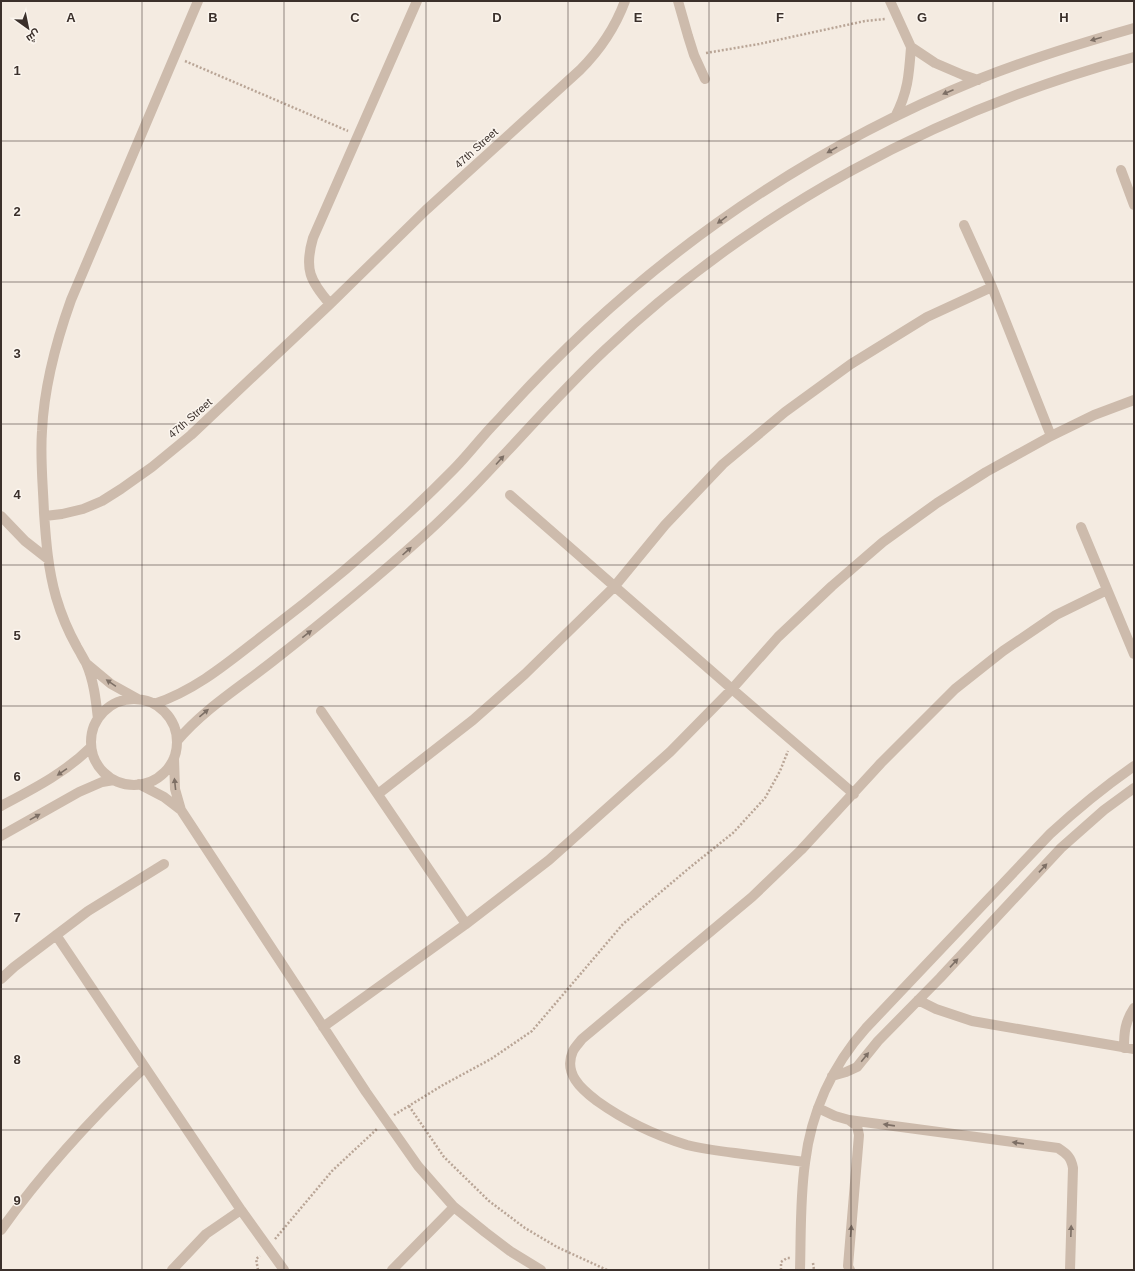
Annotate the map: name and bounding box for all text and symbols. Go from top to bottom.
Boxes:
north arrow [8,8,48,48]
text: A [66,10,76,25]
text: B [208,10,218,25]
text: C [350,10,360,25]
text: D [492,10,502,25]
text: E [634,10,643,25]
text: F [776,10,784,25]
text: G [917,10,927,25]
text: H [1059,10,1069,25]
text: ش [24,27,43,45]
one-way arrow [1090,36,1103,42]
text: 1 [13,63,21,78]
one-way arrow [942,89,954,96]
street label: 47th Street [452,126,500,170]
one-way arrow [826,147,838,154]
text: 2 [13,204,21,219]
one-way arrow [717,216,727,224]
text: 3 [13,346,21,361]
street label: 47th Street [166,396,214,440]
one-way arrow [495,455,504,465]
text: 4 [13,487,21,502]
one-way arrow [402,546,412,555]
text: 5 [13,628,21,643]
one-way arrow [302,630,313,639]
one-way arrow [106,679,116,687]
one-way arrow [199,709,209,718]
one-way arrow [56,768,67,776]
text: 6 [13,769,21,784]
one-way arrow [171,778,178,791]
one-way arrow [29,813,41,820]
one-way arrow [1038,863,1047,872]
text: 7 [13,910,21,925]
one-way arrow [950,957,959,968]
text: 8 [13,1052,21,1067]
one-way arrow [861,1052,870,1063]
one-way arrow [883,1122,895,1128]
one-way arrow [1012,1140,1024,1146]
text: 9 [13,1193,21,1208]
one-way arrow [1068,1224,1074,1237]
one-way arrow [848,1225,855,1237]

